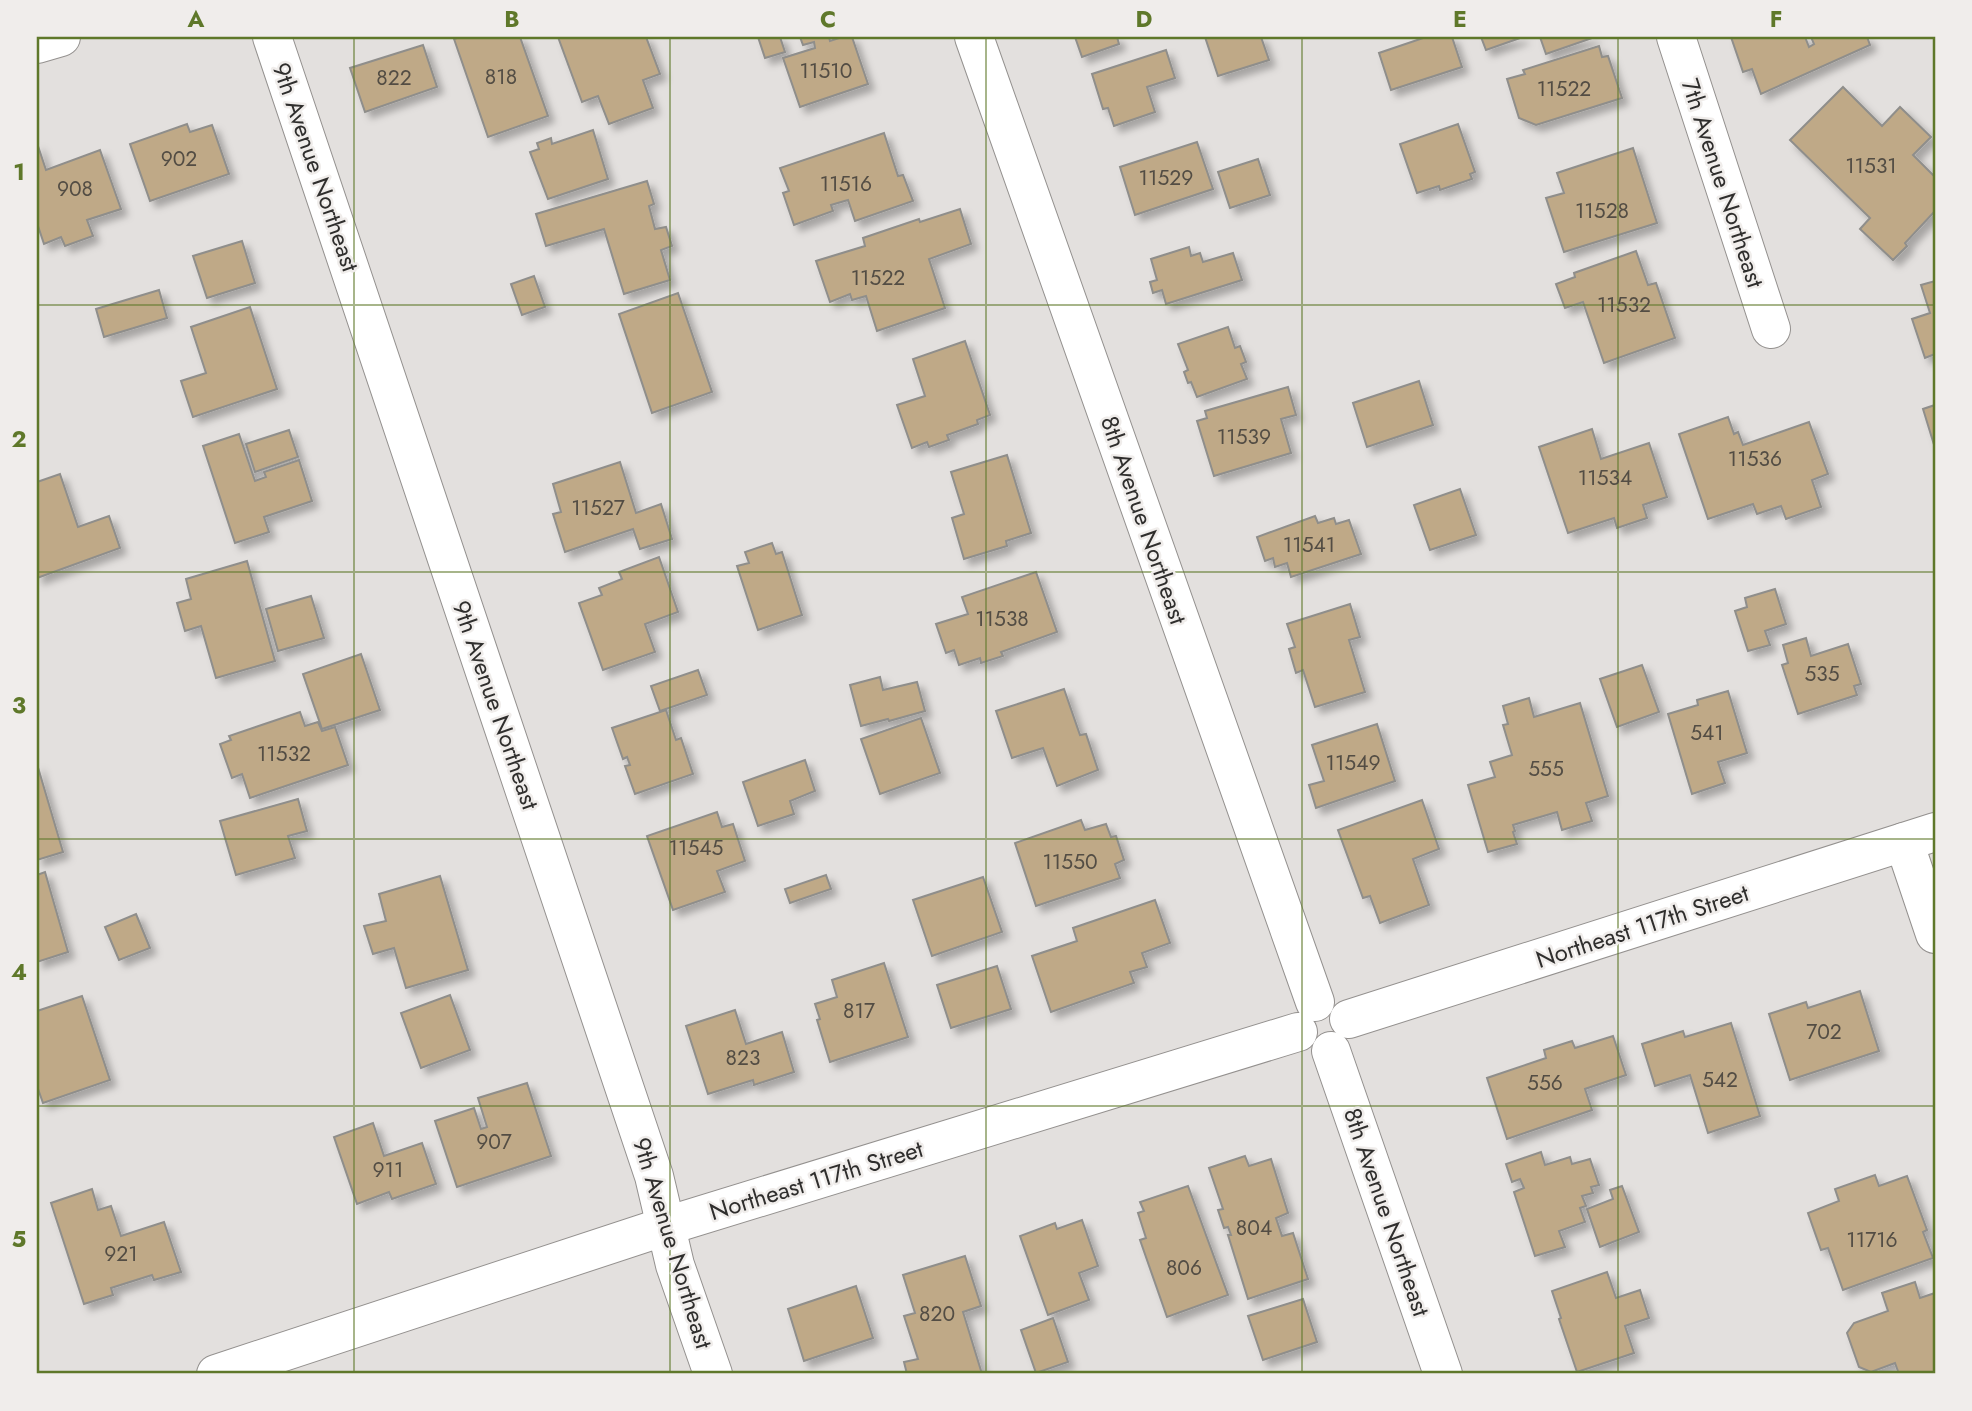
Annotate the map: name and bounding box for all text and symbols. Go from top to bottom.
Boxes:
text: A [187,2,205,36]
text: B [504,2,520,36]
text: C [820,2,836,36]
text: D [1136,2,1153,36]
text: E [1453,2,1467,36]
text: F [1770,2,1782,36]
house number: 11510 [800,56,852,86]
street label: 9th Avenue Northeast [264,58,368,276]
house number: 818 [485,62,517,92]
house number: 822 [376,63,412,93]
house number: 11522 [1537,74,1591,104]
street label: 7th Avenue Northeast [1673,74,1773,292]
house number: 902 [161,144,197,174]
house number: 11531 [1845,151,1897,181]
text: 1 [13,155,25,189]
house number: 11529 [1139,163,1193,193]
house number: 11516 [820,169,872,199]
house number: 908 [57,174,93,204]
house number: 11528 [1575,196,1629,226]
house number: 11522 [851,263,905,293]
house number: 11532 [1597,290,1651,320]
street label: 8th Avenue Northeast [1092,411,1196,629]
text: 2 [11,422,27,456]
house number: 11539 [1217,422,1271,452]
house number: 11536 [1728,444,1782,474]
house number: 11534 [1578,463,1632,493]
house number: 11527 [571,493,625,523]
house number: 11541 [1283,530,1335,560]
street label: 9th Avenue Northeast [444,596,548,814]
house number: 11538 [975,604,1029,634]
house number: 535 [1804,659,1840,689]
text: 3 [12,688,26,722]
house number: 541 [1690,718,1724,748]
house number: 11532 [257,739,311,769]
house number: 11549 [1325,748,1381,778]
house number: 555 [1528,754,1564,784]
house number: 11545 [669,833,723,863]
house number: 11550 [1042,847,1098,877]
street label: Northeast 117th Street [1531,875,1753,977]
text: 4 [11,955,27,989]
house number: 817 [843,996,875,1026]
house number: 702 [1806,1017,1842,1047]
house number: 823 [726,1043,760,1073]
house number: 542 [1702,1065,1738,1095]
house number: 556 [1527,1068,1563,1098]
street label: 8th Avenue Northeast [1335,1103,1439,1321]
house number: 907 [476,1127,512,1157]
street label: Northeast 117th Street [705,1131,927,1229]
street label: 9th Avenue Northeast [624,1133,722,1353]
house number: 911 [373,1155,404,1185]
house number: 804 [1236,1213,1272,1243]
text: 5 [12,1222,26,1256]
house number: 11716 [1846,1225,1898,1255]
house number: 921 [104,1239,138,1269]
house number: 806 [1166,1253,1202,1283]
house number: 820 [919,1299,955,1329]

